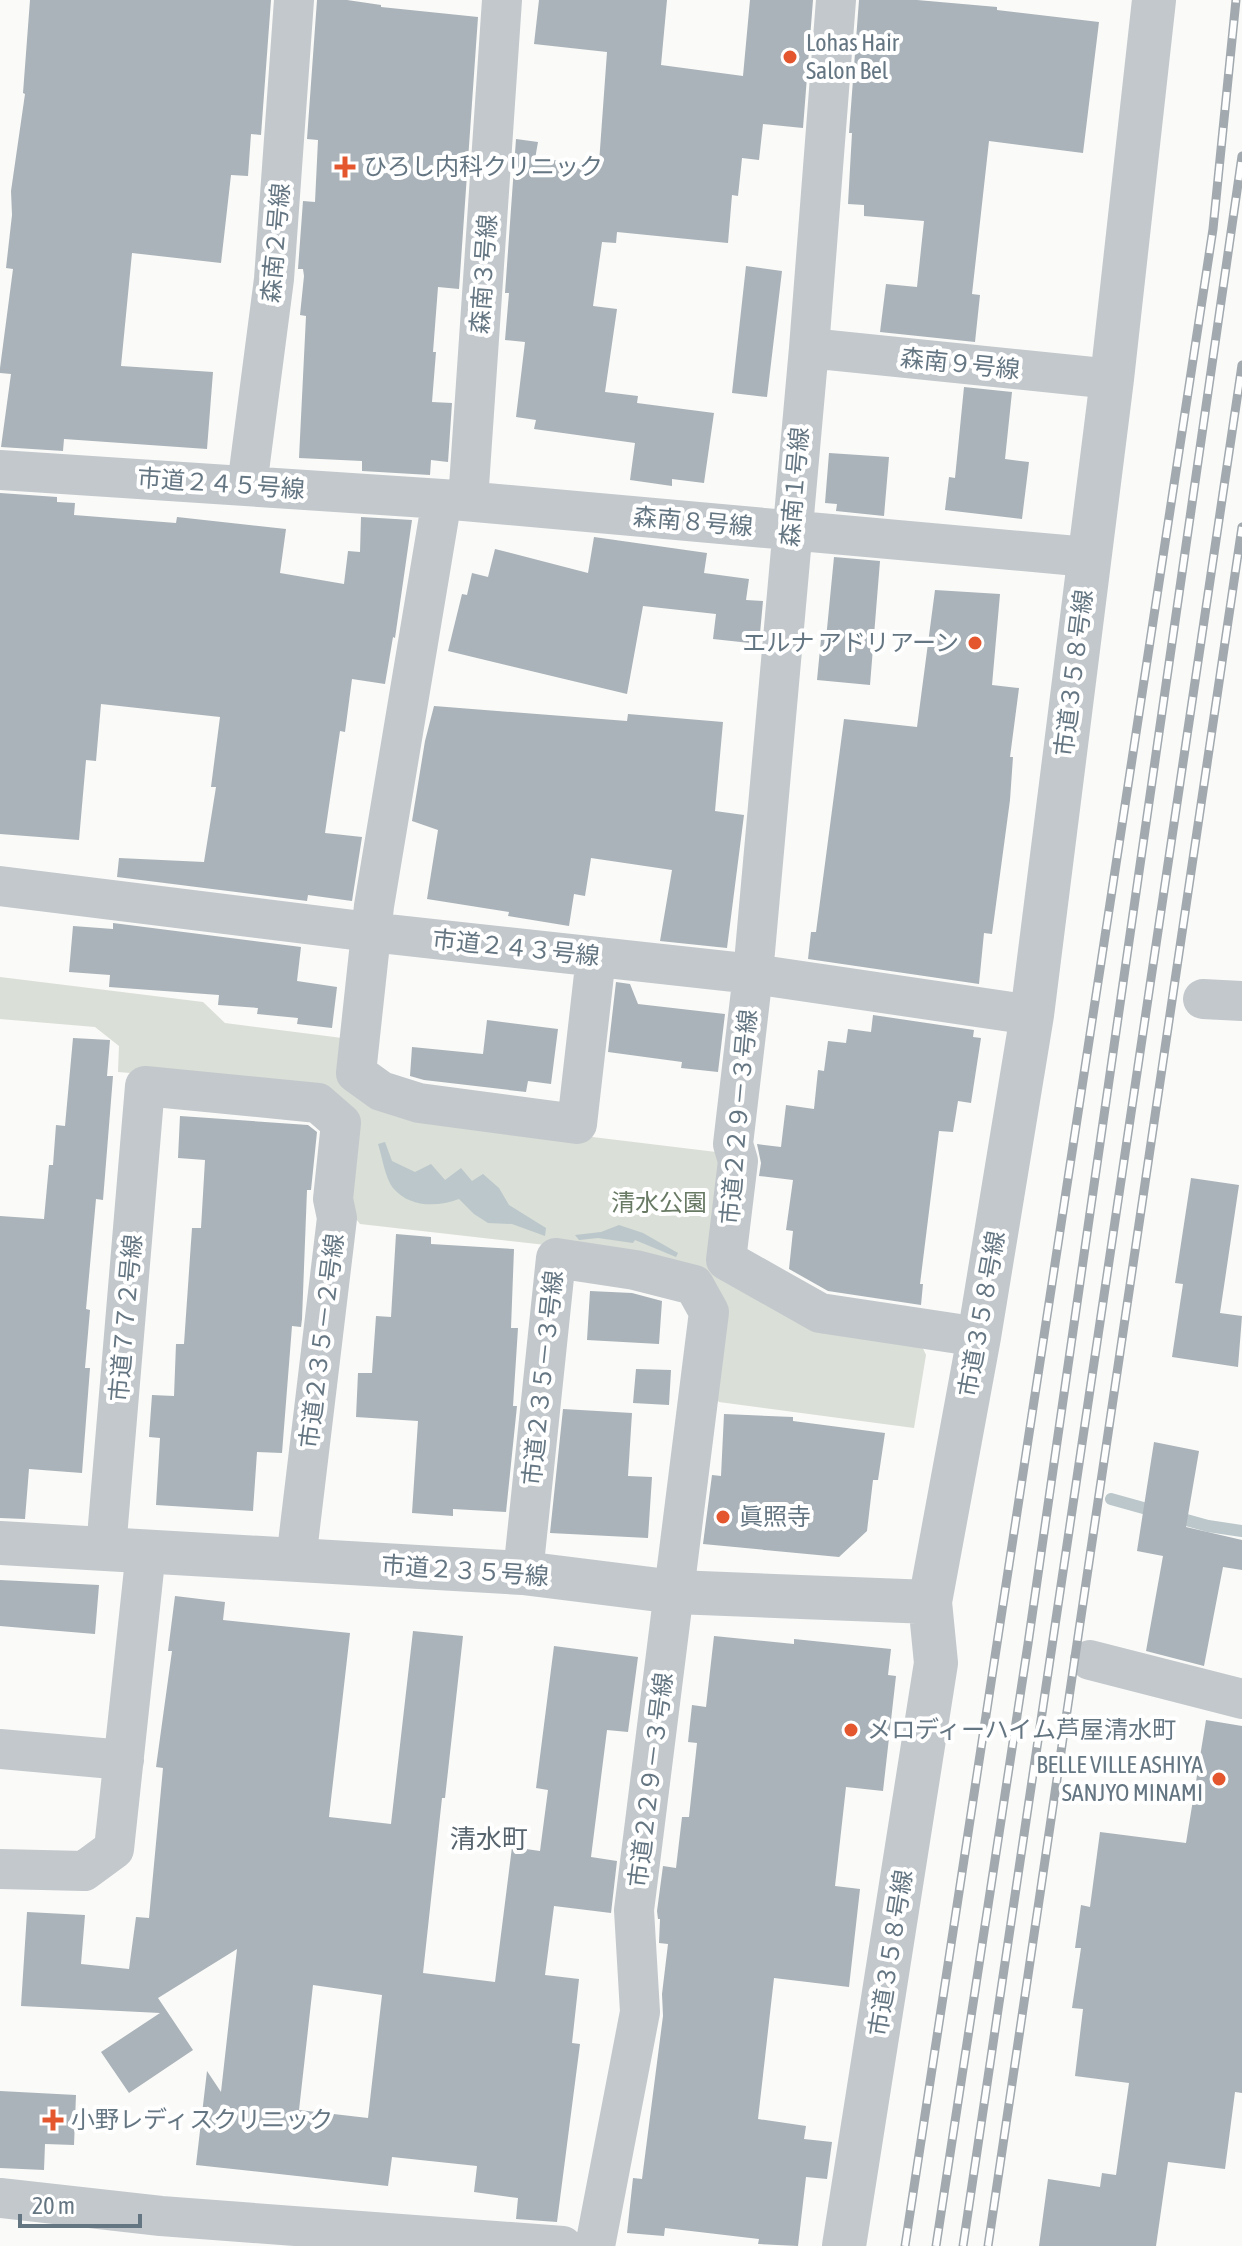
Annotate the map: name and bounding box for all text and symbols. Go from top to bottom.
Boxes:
place label: Lohas Hair Salon Bel [806,29,900,84]
marker: Lohas Hair Salon Bel [781,48,799,66]
place label: ひろし内科クリニック [363,153,603,180]
marker: ひろし内科クリニック [334,156,356,178]
street label: 森南２号線 [257,182,294,304]
street label: 森南３号線 [466,213,501,335]
street label: 森南９号線 [899,344,1021,383]
street label: 森南１号線 [776,426,813,548]
street label: 市道２４５号線 [136,464,306,503]
street label: 森南８号線 [632,503,754,540]
street label: 市道３５８号線 [1050,588,1097,758]
place label: エルナ アドリアーン [742,629,959,656]
marker: エルナ アドリアーン [966,634,984,652]
street label: 市道２４３号線 [431,925,601,970]
street label: 市道２２９－３号線 [716,1008,761,1226]
park label: 清水公園 [611,1189,707,1216]
street label: 市道３５８号線 [954,1229,1009,1399]
street label: 市道２３５－２号線 [295,1232,348,1450]
street label: 市道７７２号線 [105,1233,146,1403]
street label: 市道２３５－３号線 [518,1269,567,1487]
place label: 眞照寺 [739,1503,811,1530]
marker: 眞照寺 [714,1508,732,1526]
street label: 市道２３５号線 [380,1551,550,1590]
street label: 市道２２９－３号線 [624,1671,677,1889]
place label: メロディーハイム芦屋清水町 [867,1716,1176,1743]
marker: メロディーハイム芦屋清水町 [842,1721,860,1739]
place label: BELLE VILLE ASHIYA SANJYO MINAMI [1036,1751,1203,1806]
marker: BELLE VILLE ASHIYA SANJYO MINAMI [1210,1770,1228,1788]
district label: 清水町 [450,1824,528,1854]
street label: 市道３５８号線 [864,1868,917,2038]
place label: 小野レディスクリニック [71,2106,333,2133]
marker: 小野レディスクリニック [42,2109,64,2131]
scale bar [20,2178,140,2228]
text: 20 m [32,2192,75,2219]

